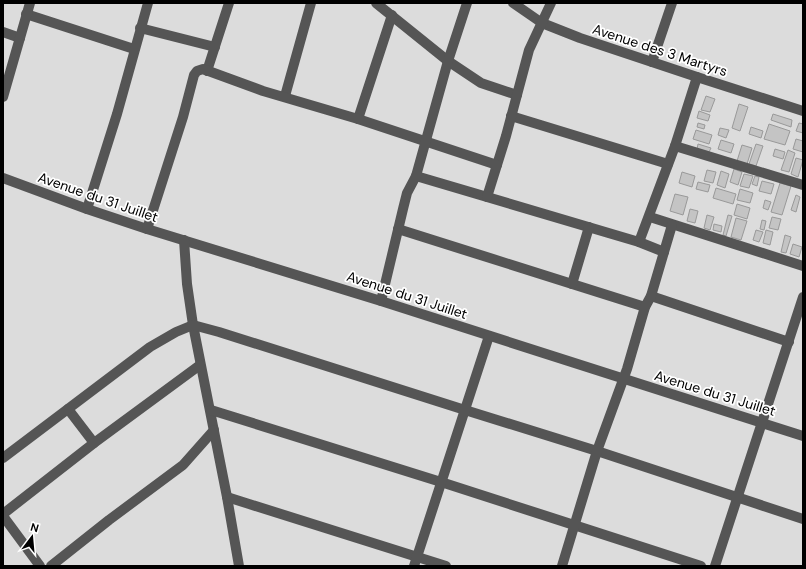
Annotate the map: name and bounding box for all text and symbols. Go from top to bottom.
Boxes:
street label: Avenue des 3 Martyrs [590,20,730,80]
street label: Avenue du 31 Juillet [36,168,160,226]
street label: Avenue du 31 Juillet [344,267,470,323]
street label: Avenue du 31 Juillet [652,366,778,420]
north arrow [12,517,52,557]
text: N [29,520,41,535]

